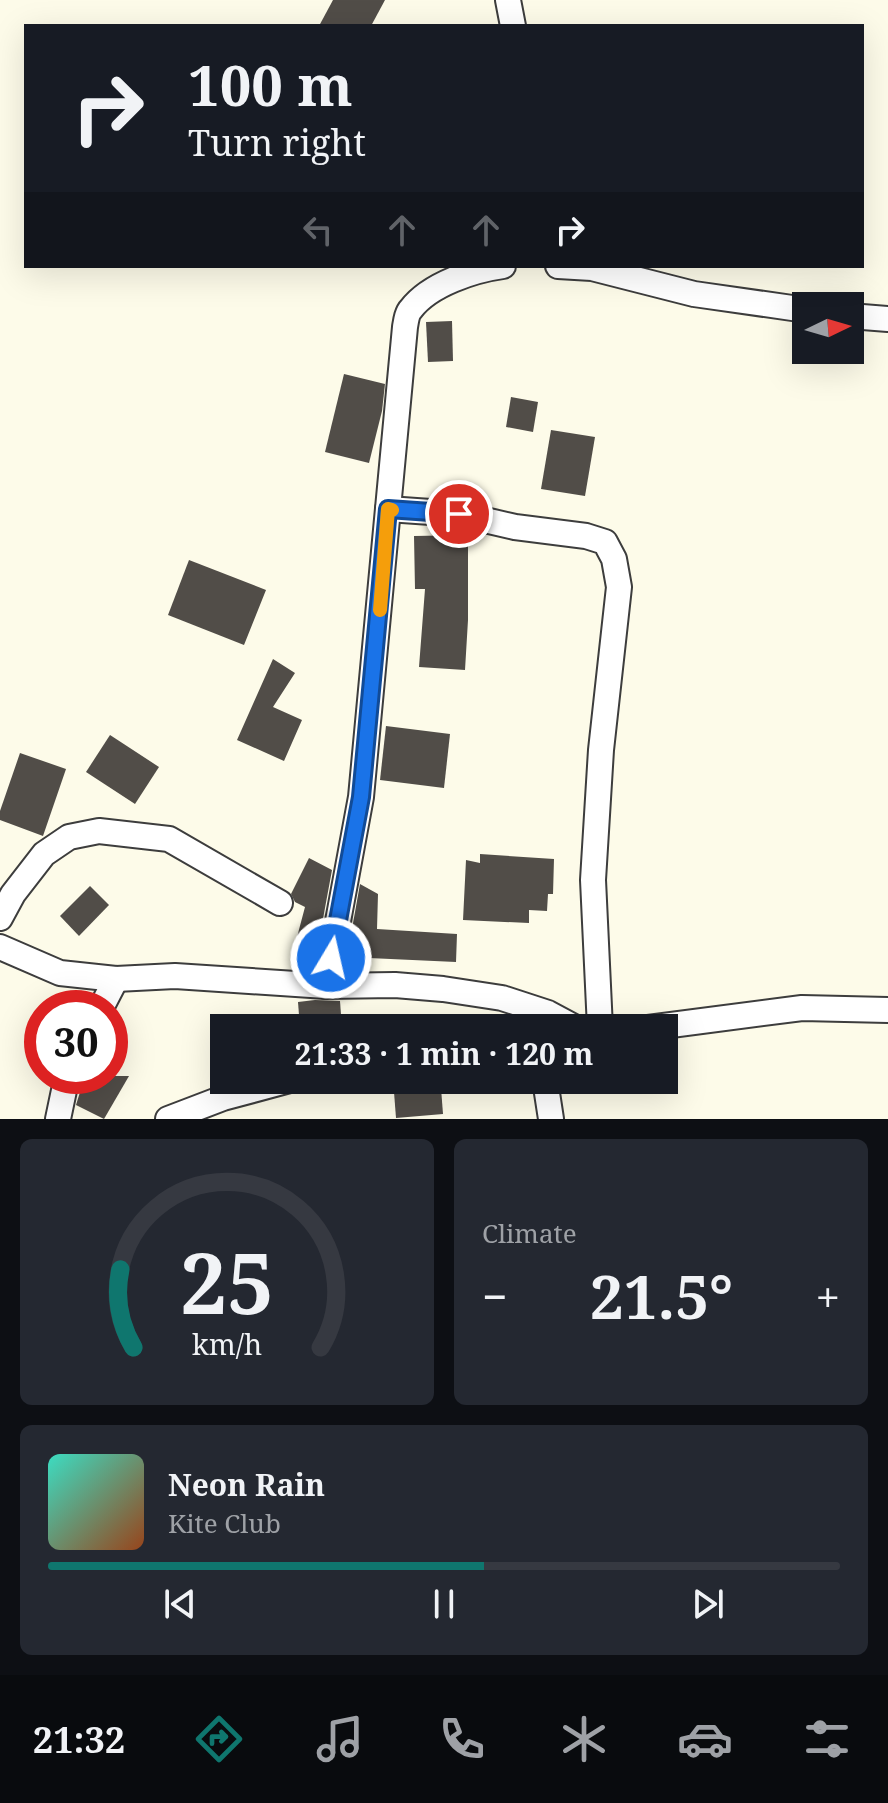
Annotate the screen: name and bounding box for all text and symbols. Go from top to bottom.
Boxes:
text: 100 m [188,46,353,122]
icon: right [56,56,160,160]
text: Turn right [188,118,366,167]
icon: left [296,208,340,252]
icon: ahead [380,208,424,252]
icon: ahead [464,208,508,252]
icon: right [548,208,592,252]
north arrow [792,292,864,364]
map controls [792,292,864,364]
pin [425,480,493,548]
icon: arrive [437,492,481,536]
position arrow [289,916,373,1000]
speed limit sign: 30 [24,990,128,1094]
text: 21:33 · 1 min · 120 m [295,1033,593,1074]
text: Climate [482,1215,577,1251]
text: 25 [180,1225,274,1338]
text: 21.5° [590,1255,733,1337]
text: − [482,1266,507,1326]
text: + [815,1266,840,1326]
text: km/h [192,1324,262,1363]
text: Neon Rain [168,1464,325,1505]
text: Kite Club [168,1505,281,1541]
icon: previous [158,1582,202,1626]
icon: pause [422,1582,466,1626]
icon: next [686,1582,730,1626]
icon: directions [191,1711,247,1767]
icon: music [312,1711,368,1767]
icon: phone [434,1711,490,1767]
icon: climate [556,1711,612,1767]
icon: car [677,1711,733,1767]
icon: filters [799,1711,855,1767]
text: 21:32 [33,1715,125,1764]

